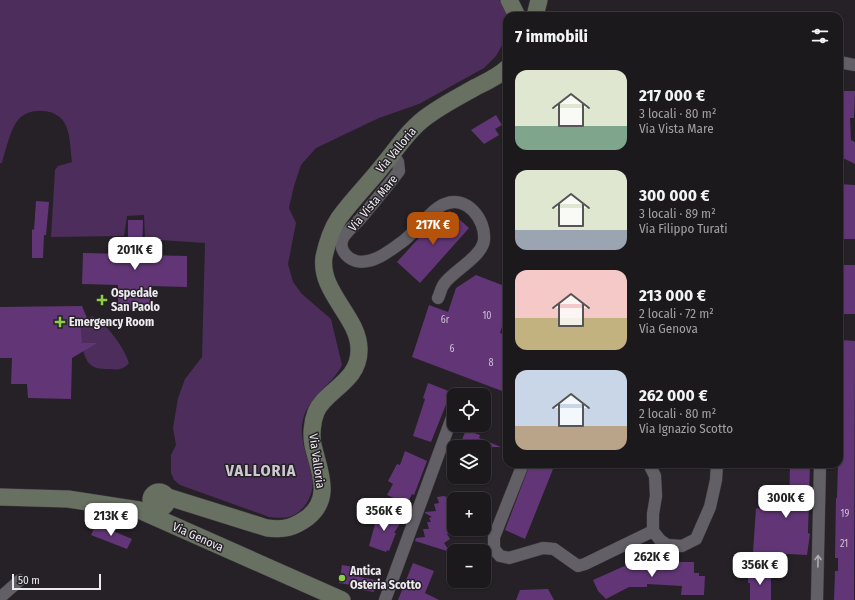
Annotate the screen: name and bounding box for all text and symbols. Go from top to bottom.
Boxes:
icon: filters [809,25,831,47]
text: 7 immobili [515,26,588,47]
text: 217 000 € [639,85,705,106]
icon: home [547,86,595,134]
text: 3 locali · 80 m² [639,106,716,121]
text: Via Vista Mare [639,121,714,136]
street label: Via Valloria [373,124,419,176]
street label: Via Vista Mare [346,172,401,234]
text: 300 000 € [639,185,710,206]
icon: home [547,186,595,234]
text: 3 locali · 89 m² [639,206,716,221]
pin: 217K € [400,212,466,246]
text: 217K € [416,217,450,232]
text: Via Filippo Turati [639,221,728,236]
pin: 201K € [102,237,168,271]
text: 201K € [117,242,153,257]
text: 213 000 € [639,285,706,306]
place label: Ospedale San Paolo [111,286,161,314]
icon: home [547,286,595,334]
marker: Ospedale San Paolo [96,294,108,306]
text: 2 locali · 72 m² [639,306,714,321]
house number: 10 [482,310,492,322]
house number: 6r [441,314,450,326]
place label: Emergency Room [69,315,154,329]
marker: Emergency Room [54,316,66,328]
text: Via Genova [639,321,698,336]
house number: 6 [450,343,455,355]
house number: 8 [489,357,494,369]
text: 262 000 € [639,385,708,406]
icon: home [547,386,595,434]
map controls [447,388,491,588]
button: locate [447,388,491,432]
text: 2 locali · 80 m² [639,406,716,421]
text: Via Ignazio Scotto [639,421,733,436]
street label: Via Valloria [306,433,328,489]
button: layers [447,440,491,484]
district label: VALLORIA [224,461,297,480]
pin: 300K € [753,485,819,519]
text: 300K € [767,490,805,505]
button: + [447,492,491,536]
pin: 356K € [351,498,417,532]
pin: 213K € [78,503,144,537]
text: 356K € [366,503,402,518]
text: 213K € [94,508,128,523]
house number: 19 [841,508,850,520]
street label: Via Genova [170,520,226,554]
house number: 21 [840,538,848,550]
button: − [447,544,491,588]
pin: 262K € [619,544,685,578]
text: 262K € [634,549,670,564]
pin: 356K € [727,552,793,586]
one-way arrow [814,555,822,568]
text: 356K € [742,557,778,572]
place label: Antica Osteria Scotto [349,564,422,592]
scale bar [12,572,101,591]
marker: Antica Osteria Scotto [337,573,347,583]
text: 50 m [18,574,40,587]

